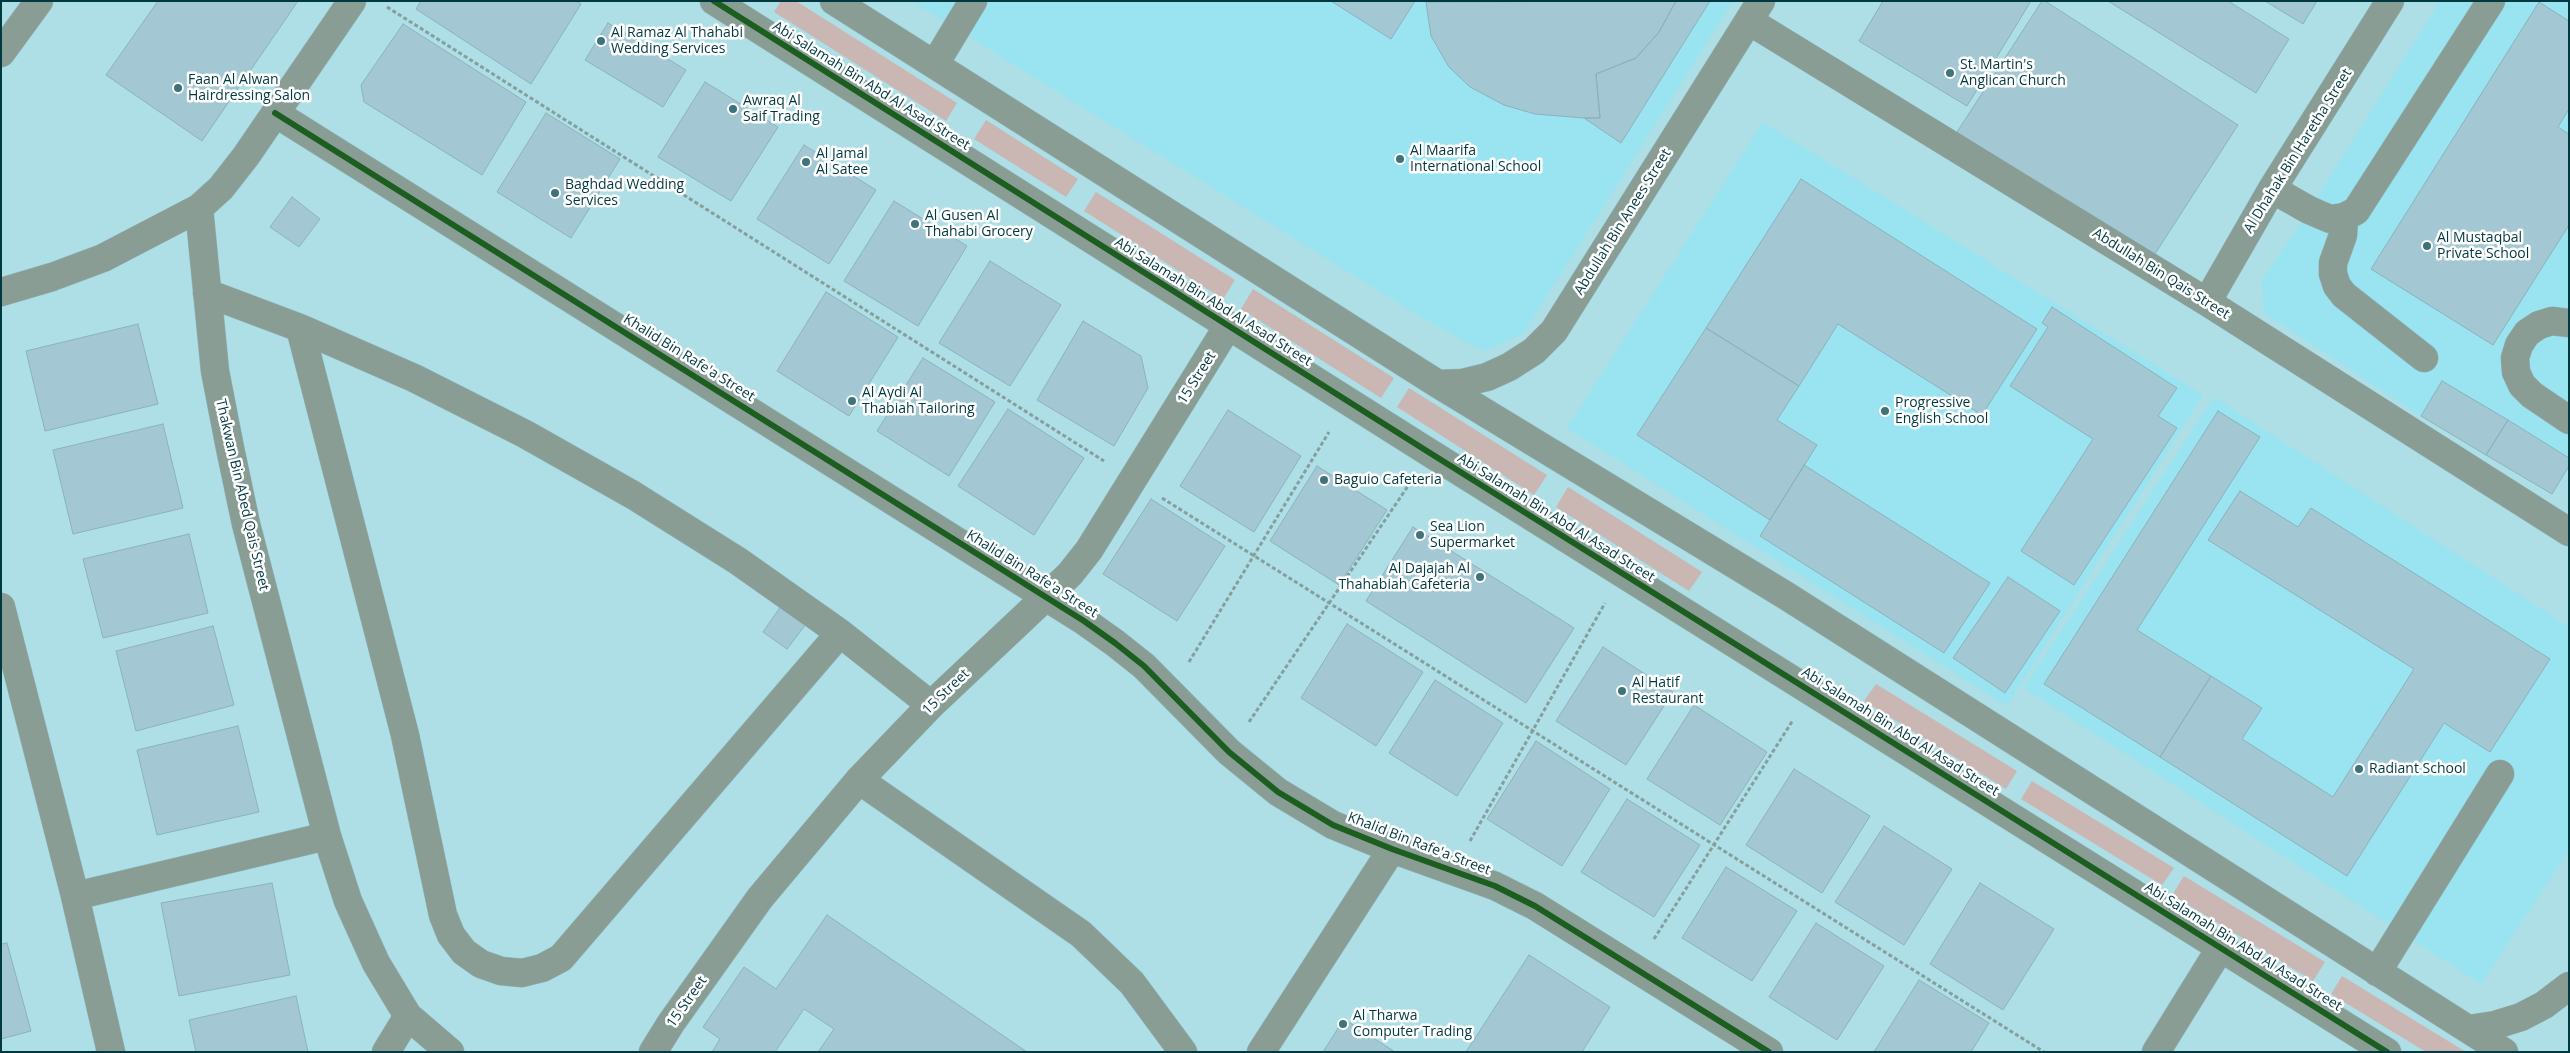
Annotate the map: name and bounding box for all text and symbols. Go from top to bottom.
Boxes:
street label: Abi Salamah Bin Abd Al Asad Street [769,18,973,154]
place label: Al Ramaz Al Thahabi Wedding Services [611,25,743,58]
marker: Al Ramaz Al Thahabi Wedding Services [595,35,607,47]
place label: St. Martin's Anglican Church [1960,57,2066,90]
street label: Al Dhahak Bin Haretha Street [2240,66,2356,236]
marker: St. Martin's Anglican Church [1944,67,1956,79]
place label: Faan Al Alwan Hairdressing Salon [188,72,310,104]
marker: Faan Al Alwan Hairdressing Salon [172,82,184,94]
place label: Awraq Al Saif Trading [743,93,820,125]
marker: Awraq Al Saif Trading [727,103,739,115]
place label: Al Maarifa International School [1410,143,1541,176]
place label: Al Jamal Al Satee [816,146,868,178]
street label: Abdullah Bin Anees Street [1571,146,1675,298]
marker: Al Maarifa International School [1394,153,1406,165]
marker: Al Jamal Al Satee [800,156,812,168]
place label: Baghdad Wedding Services [565,177,684,210]
marker: Baghdad Wedding Services [549,187,561,199]
place label: Al Gusen Al Thahabi Grocery [925,208,1033,240]
marker: Al Gusen Al Thahabi Grocery [909,218,921,230]
street label: Abdullah Bin Qais Street [2090,225,2232,323]
place label: Al Mustaqbal Private School [2437,230,2529,262]
street label: Abi Salamah Bin Abd Al Asad Street [1111,234,1315,370]
marker: Al Mustaqbal Private School [2421,240,2433,252]
street label: Khalid Bin Rafe'a Street [620,311,758,405]
street label: 15 Street [1174,349,1220,407]
place label: Al Aydi Al Thabiah Tailoring [862,385,975,418]
marker: Al Aydi Al Thabiah Tailoring [846,395,858,407]
place label: Progressive English School [1895,395,1988,428]
street label: Thakwan Bin Abed Qais Street [212,398,272,592]
marker: Progressive English School [1879,405,1891,417]
street label: Abi Salamah Bin Abd Al Asad Street [1454,450,1658,586]
place label: Baguio Cafeteria [1334,472,1442,488]
marker: Baguio Cafeteria [1318,474,1330,486]
place label: Sea Lion Supermarket [1430,519,1515,552]
street label: Khalid Bin Rafe'a Street [963,527,1101,621]
marker: Sea Lion Supermarket [1414,529,1426,541]
place label: Al Dajajah Al Thahabiah Cafeteria [1338,561,1470,594]
marker: Al Dajajah Al Thahabiah Cafeteria [1474,571,1486,583]
street label: Abi Salamah Bin Abd Al Asad Street [1798,664,2002,800]
street label: 15 Street [919,666,973,718]
place label: Al Hatif Restaurant [1632,675,1704,708]
marker: Al Hatif Restaurant [1616,685,1628,697]
place label: Radiant School [2369,761,2466,777]
marker: Radiant School [2353,763,2365,775]
street label: Khalid Bin Rafe'a Street [1345,809,1493,879]
street label: Abi Salamah Bin Abd Al Asad Street [2141,879,2345,1015]
street label: 15 Street [663,973,711,1031]
place label: Al Tharwa Computer Trading [1353,1008,1472,1040]
marker: Al Tharwa Computer Trading [1337,1018,1349,1030]

